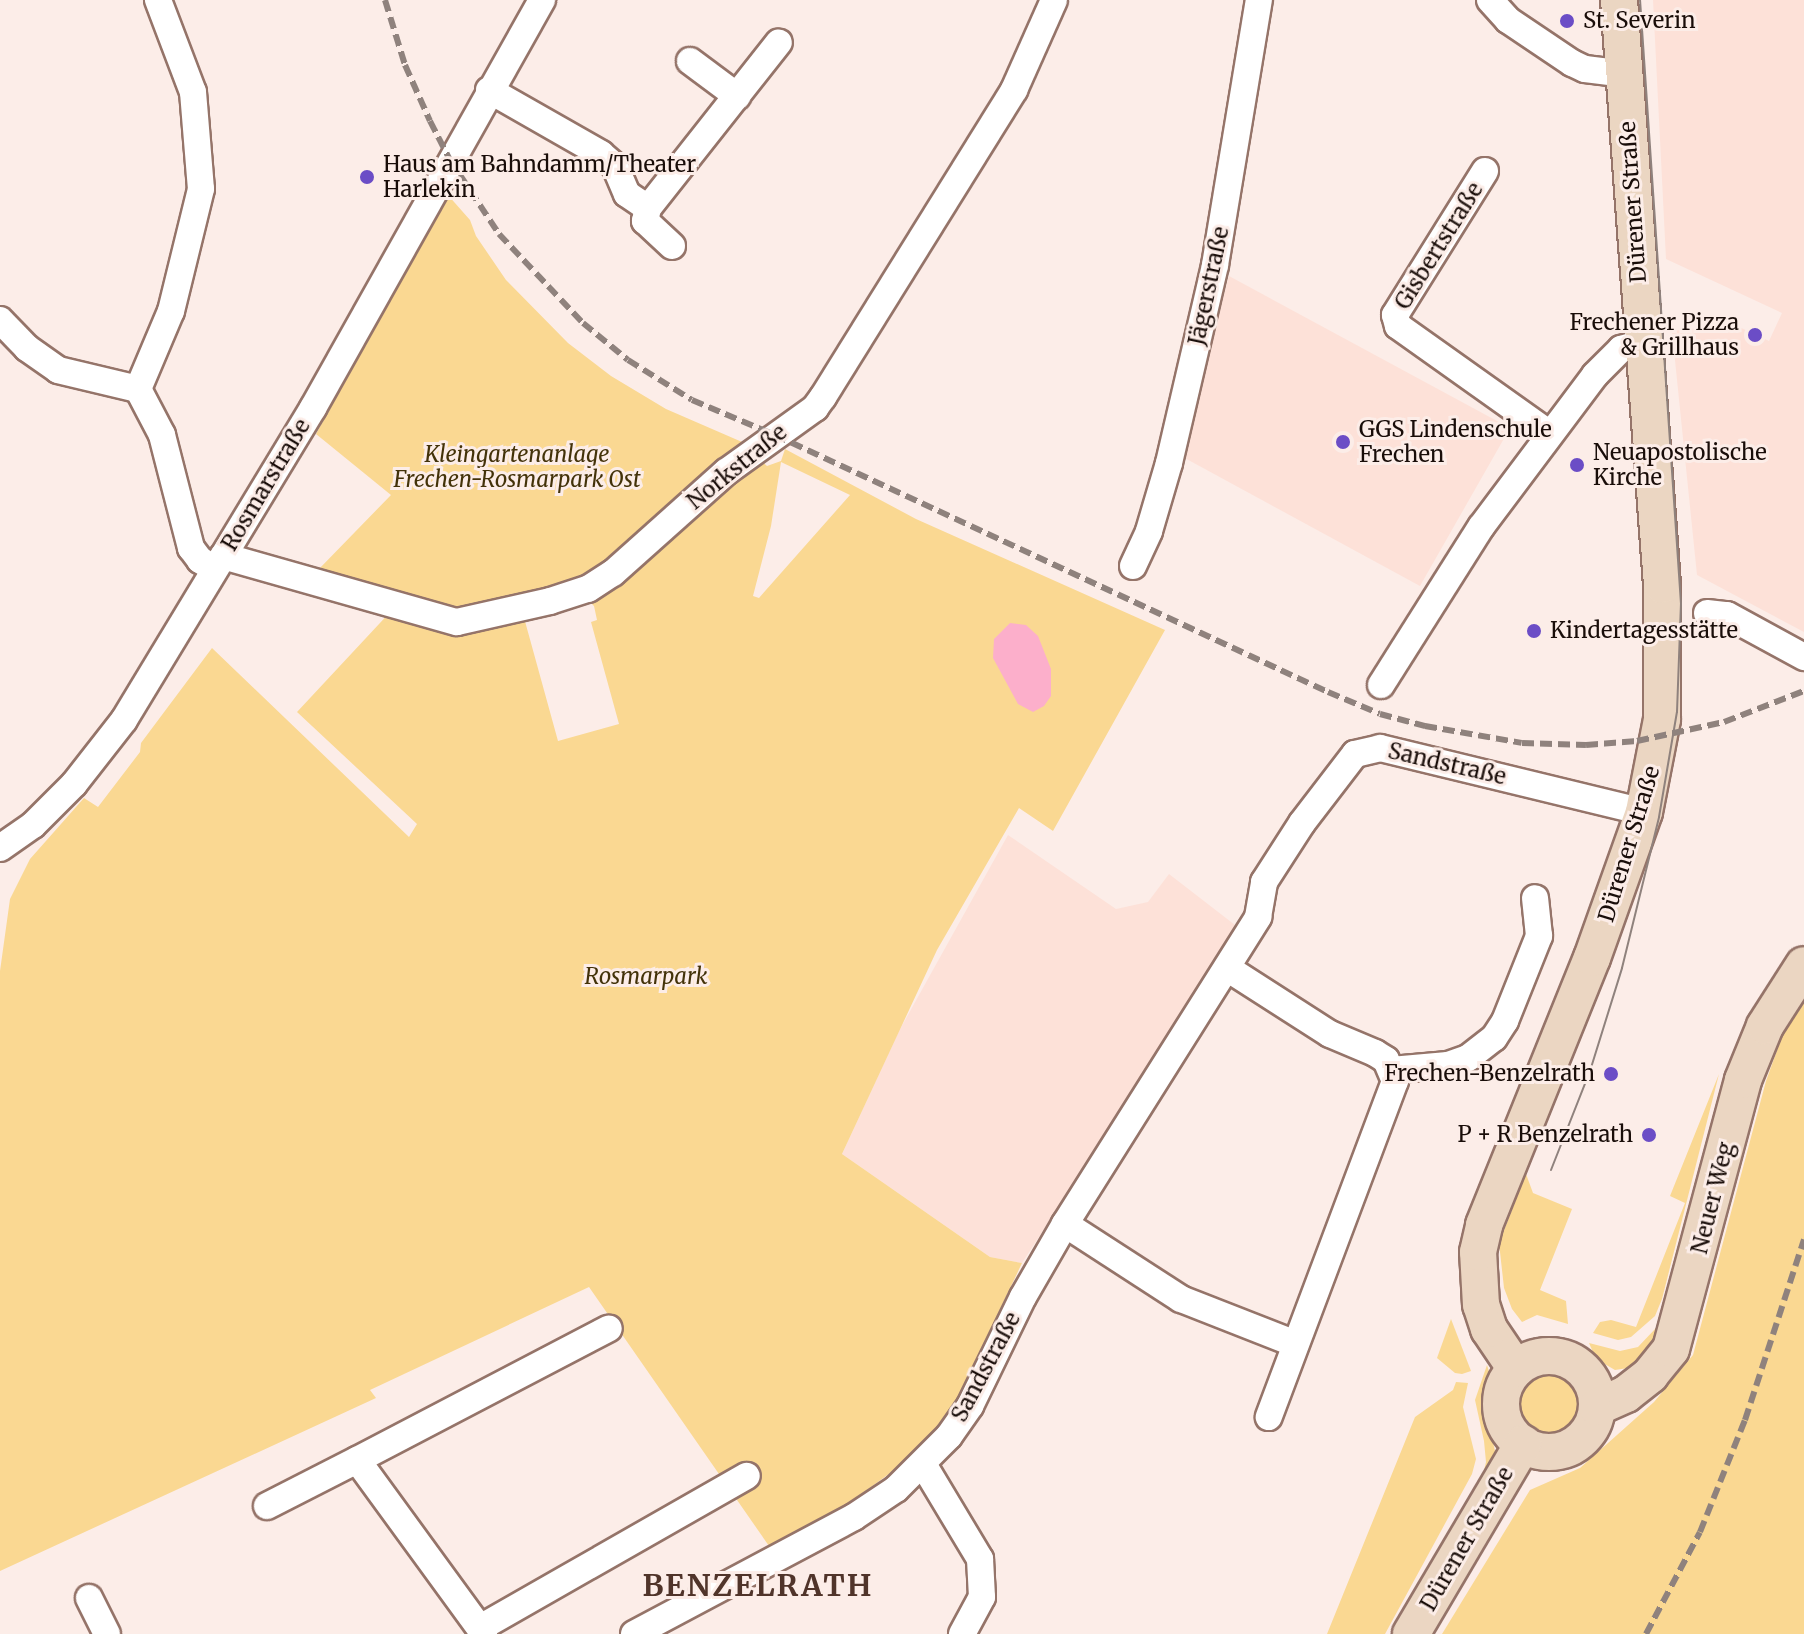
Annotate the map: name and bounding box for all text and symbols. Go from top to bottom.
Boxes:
place label: St. Severin [1583,8,1696,34]
marker: St. Severin [1558,12,1576,30]
street label: Dürener Straße [1614,120,1652,284]
place label: Haus am Bahndamm/Theater Harlekin [383,151,696,202]
marker: Haus am Bahndamm/Theater Harlekin [358,168,376,186]
street label: Gisbertstraße [1390,178,1488,314]
street label: Jägerstraße [1184,224,1234,348]
place label: Frechener Pizza & Grillhaus [1569,309,1739,360]
marker: Frechener Pizza & Grillhaus [1746,326,1764,344]
street label: Rosmarstraße [216,414,316,556]
place label: GGS Lindenschule Frechen [1359,416,1552,468]
street label: Norkstraße [682,419,792,515]
marker: GGS Lindenschule Frechen [1334,433,1352,451]
place label: Neuapostolische Kirche [1593,439,1767,490]
park label: Kleingartenanlage Frechen-Rosmarpark Ost [393,441,641,492]
marker: Neuapostolische Kirche [1568,456,1586,474]
place label: Kindertagesstätte [1550,618,1738,644]
marker: Kindertagesstätte [1525,622,1543,640]
street label: Sandstraße [1385,738,1509,790]
street label: Dürener Straße [1593,763,1665,925]
park label: Rosmarpark [585,964,707,990]
place label: Frechen-Benzelrath [1384,1061,1595,1087]
marker: Frechen-Benzelrath [1602,1065,1620,1083]
place label: P + R Benzelrath [1457,1122,1633,1148]
marker: P + R Benzelrath [1640,1126,1658,1144]
street label: Neuer Weg [1686,1139,1740,1257]
street label: Sandstraße [946,1308,1026,1426]
street label: Dürener Straße [1415,1462,1519,1616]
district label: BENZELRATH [643,1567,873,1603]

